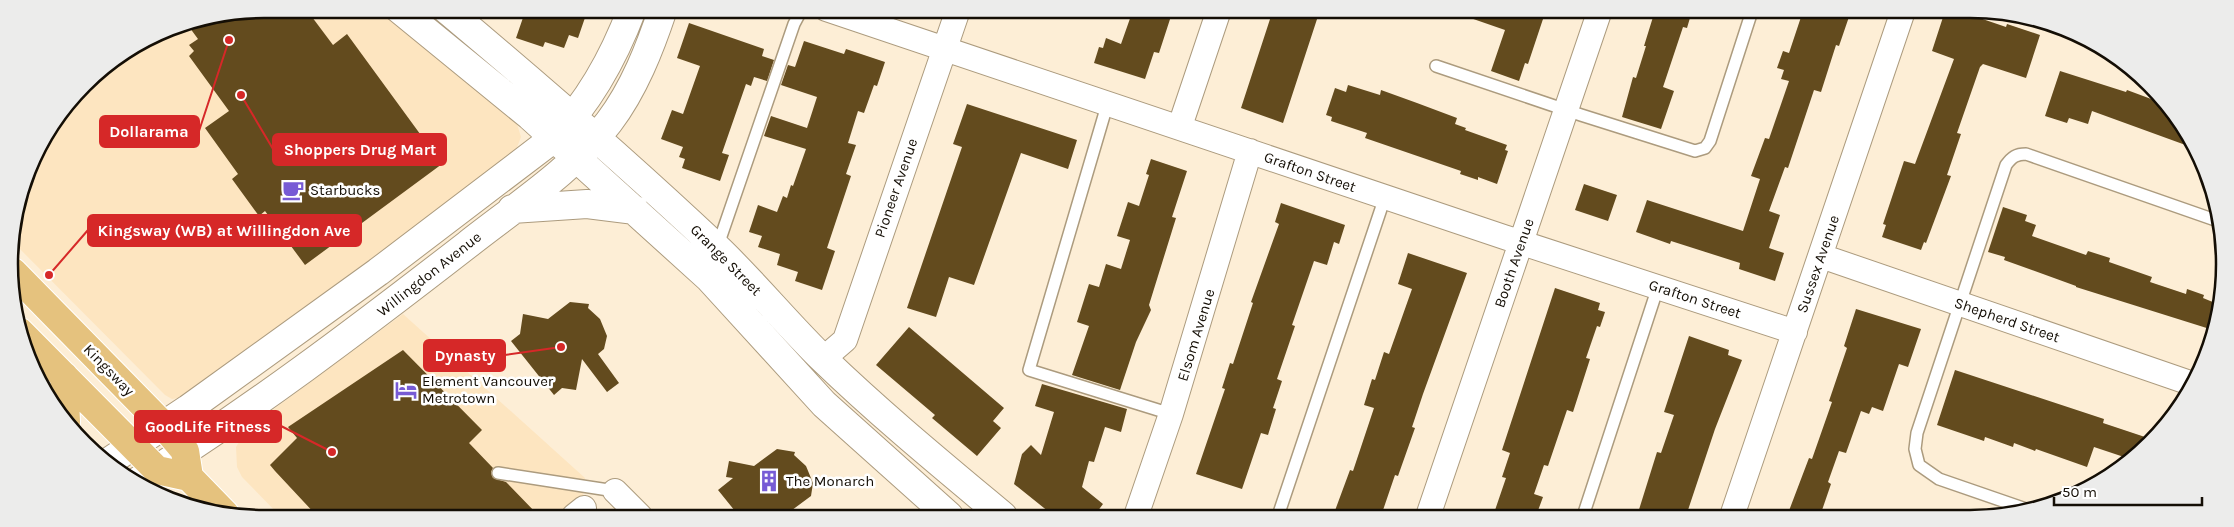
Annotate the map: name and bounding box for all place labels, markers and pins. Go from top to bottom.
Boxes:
callout: Dollarama [100,116,199,147]
callout: Shoppers Drug Mart [273,134,446,165]
cafe icon: Starbucks [280,177,306,203]
place label: Starbucks [310,181,380,199]
callout: Kingsway (WB) at Willingdon Ave [88,215,361,246]
callout: Dynasty [424,340,505,371]
place label: Element Vancouver Metrotown [422,372,554,407]
hotel icon: Element Vancouver Metrotown [393,377,419,403]
callout: GoodLife Fitness [135,411,281,442]
building icon: The Monarch [756,468,782,494]
place label: The Monarch [786,472,874,490]

